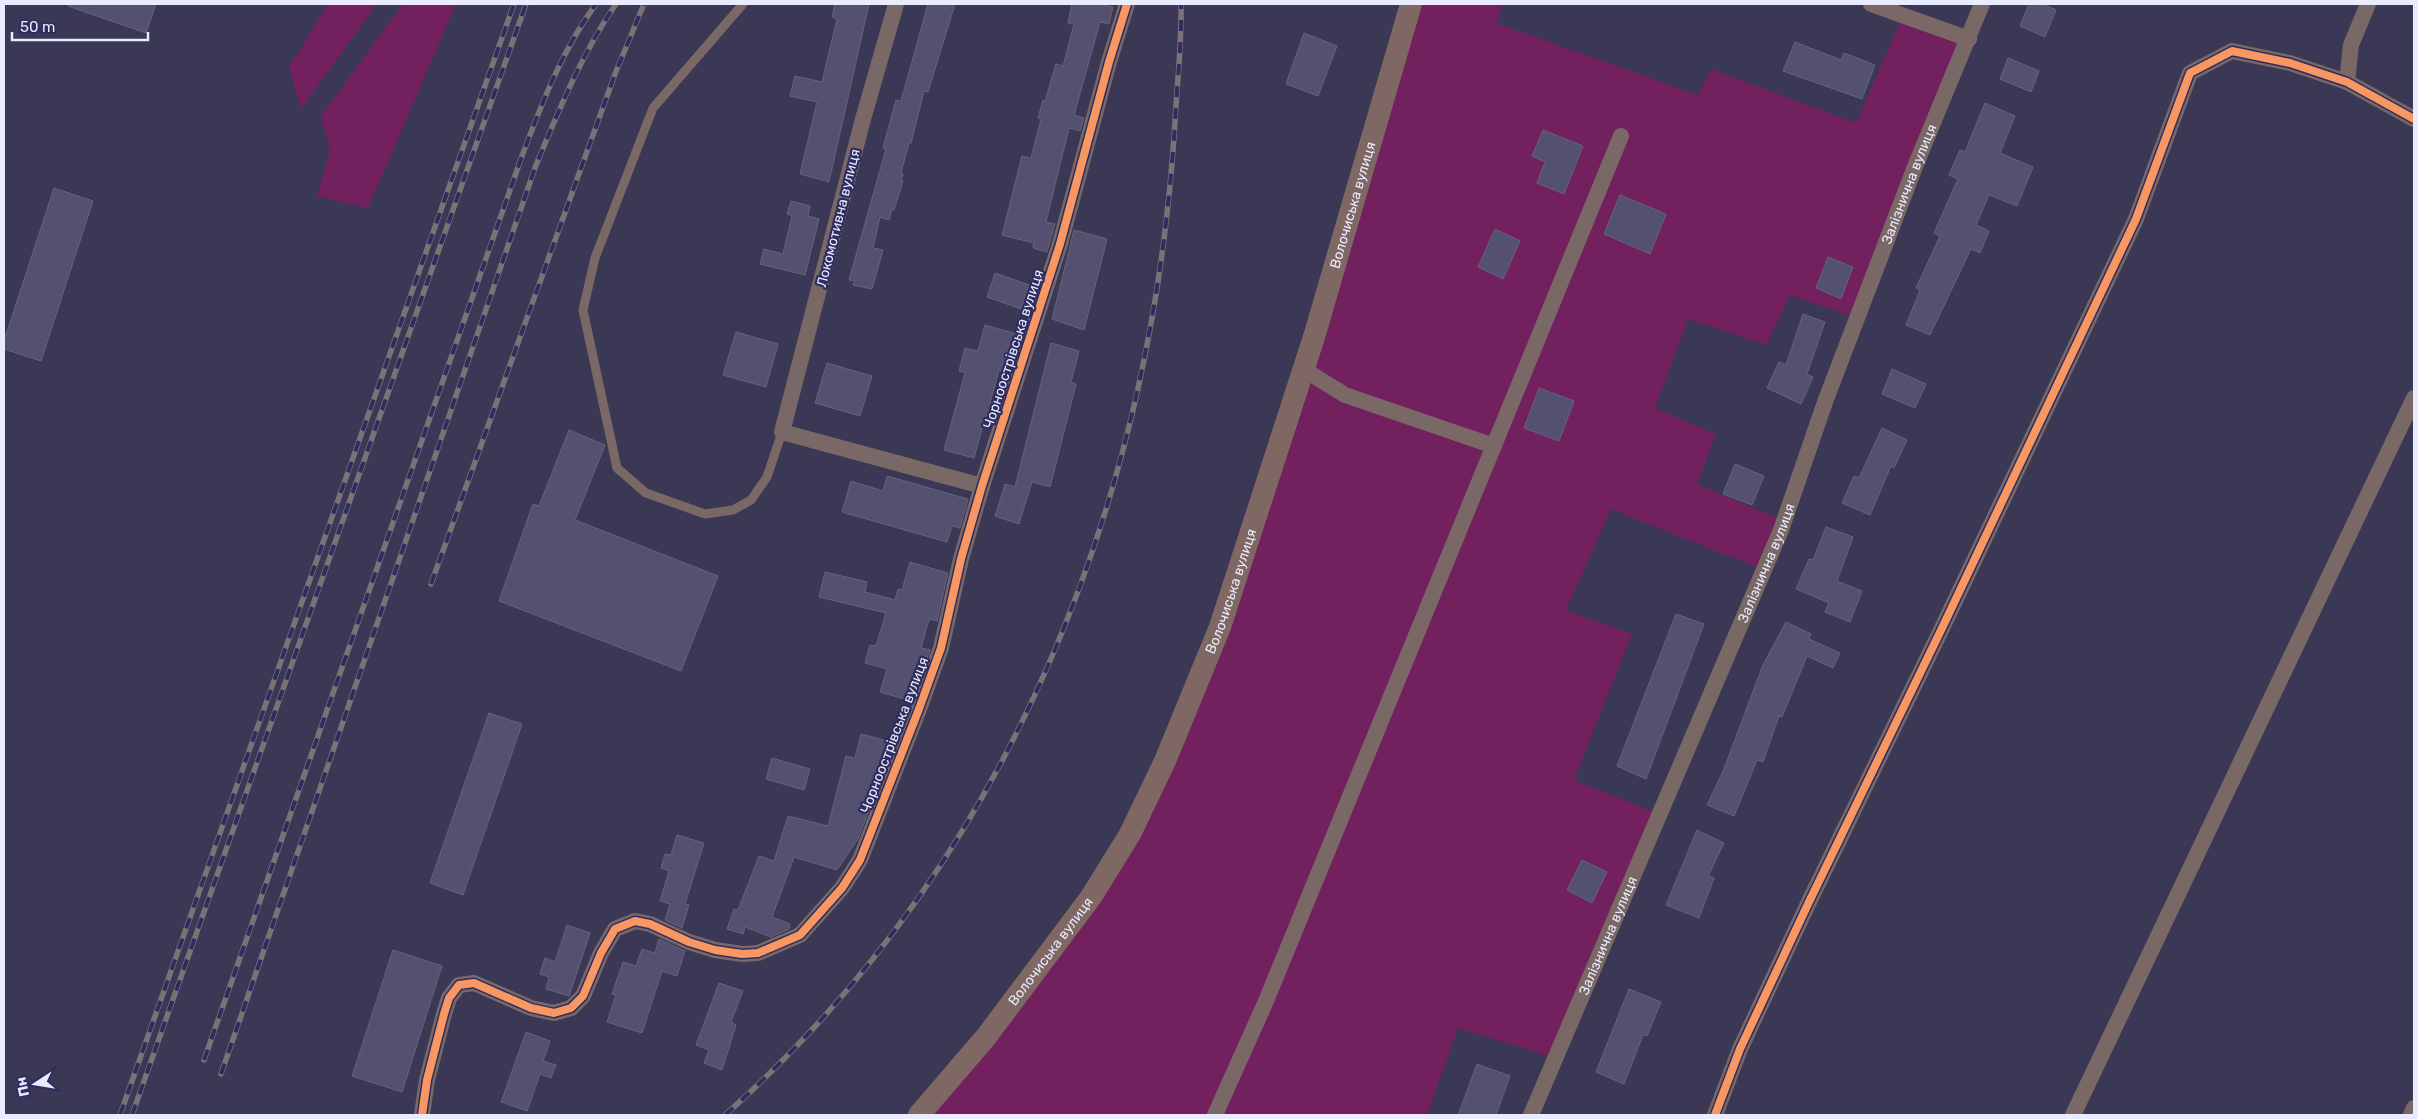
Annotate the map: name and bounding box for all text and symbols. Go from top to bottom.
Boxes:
scale bar [12,10,149,42]
text: 50 m [20,18,55,36]
street label: Залізнична вулиця [1878,122,1941,247]
street label: Волочиська вулиця [1326,140,1379,271]
street label: Локомотивна вулиця [813,147,864,289]
street label: Чорноострівська вулиця [980,268,1047,431]
street label: Залізнична вулиця [1734,501,1798,625]
street label: Волочиська вулиця [1202,527,1260,657]
street label: Чорноострівська вулиця [857,655,932,816]
street label: Залізнична вулиця [1575,874,1641,998]
street label: Волочиська вулиця [1005,894,1097,1009]
north arrow [10,1059,60,1109]
text: Пн [12,1075,33,1098]

